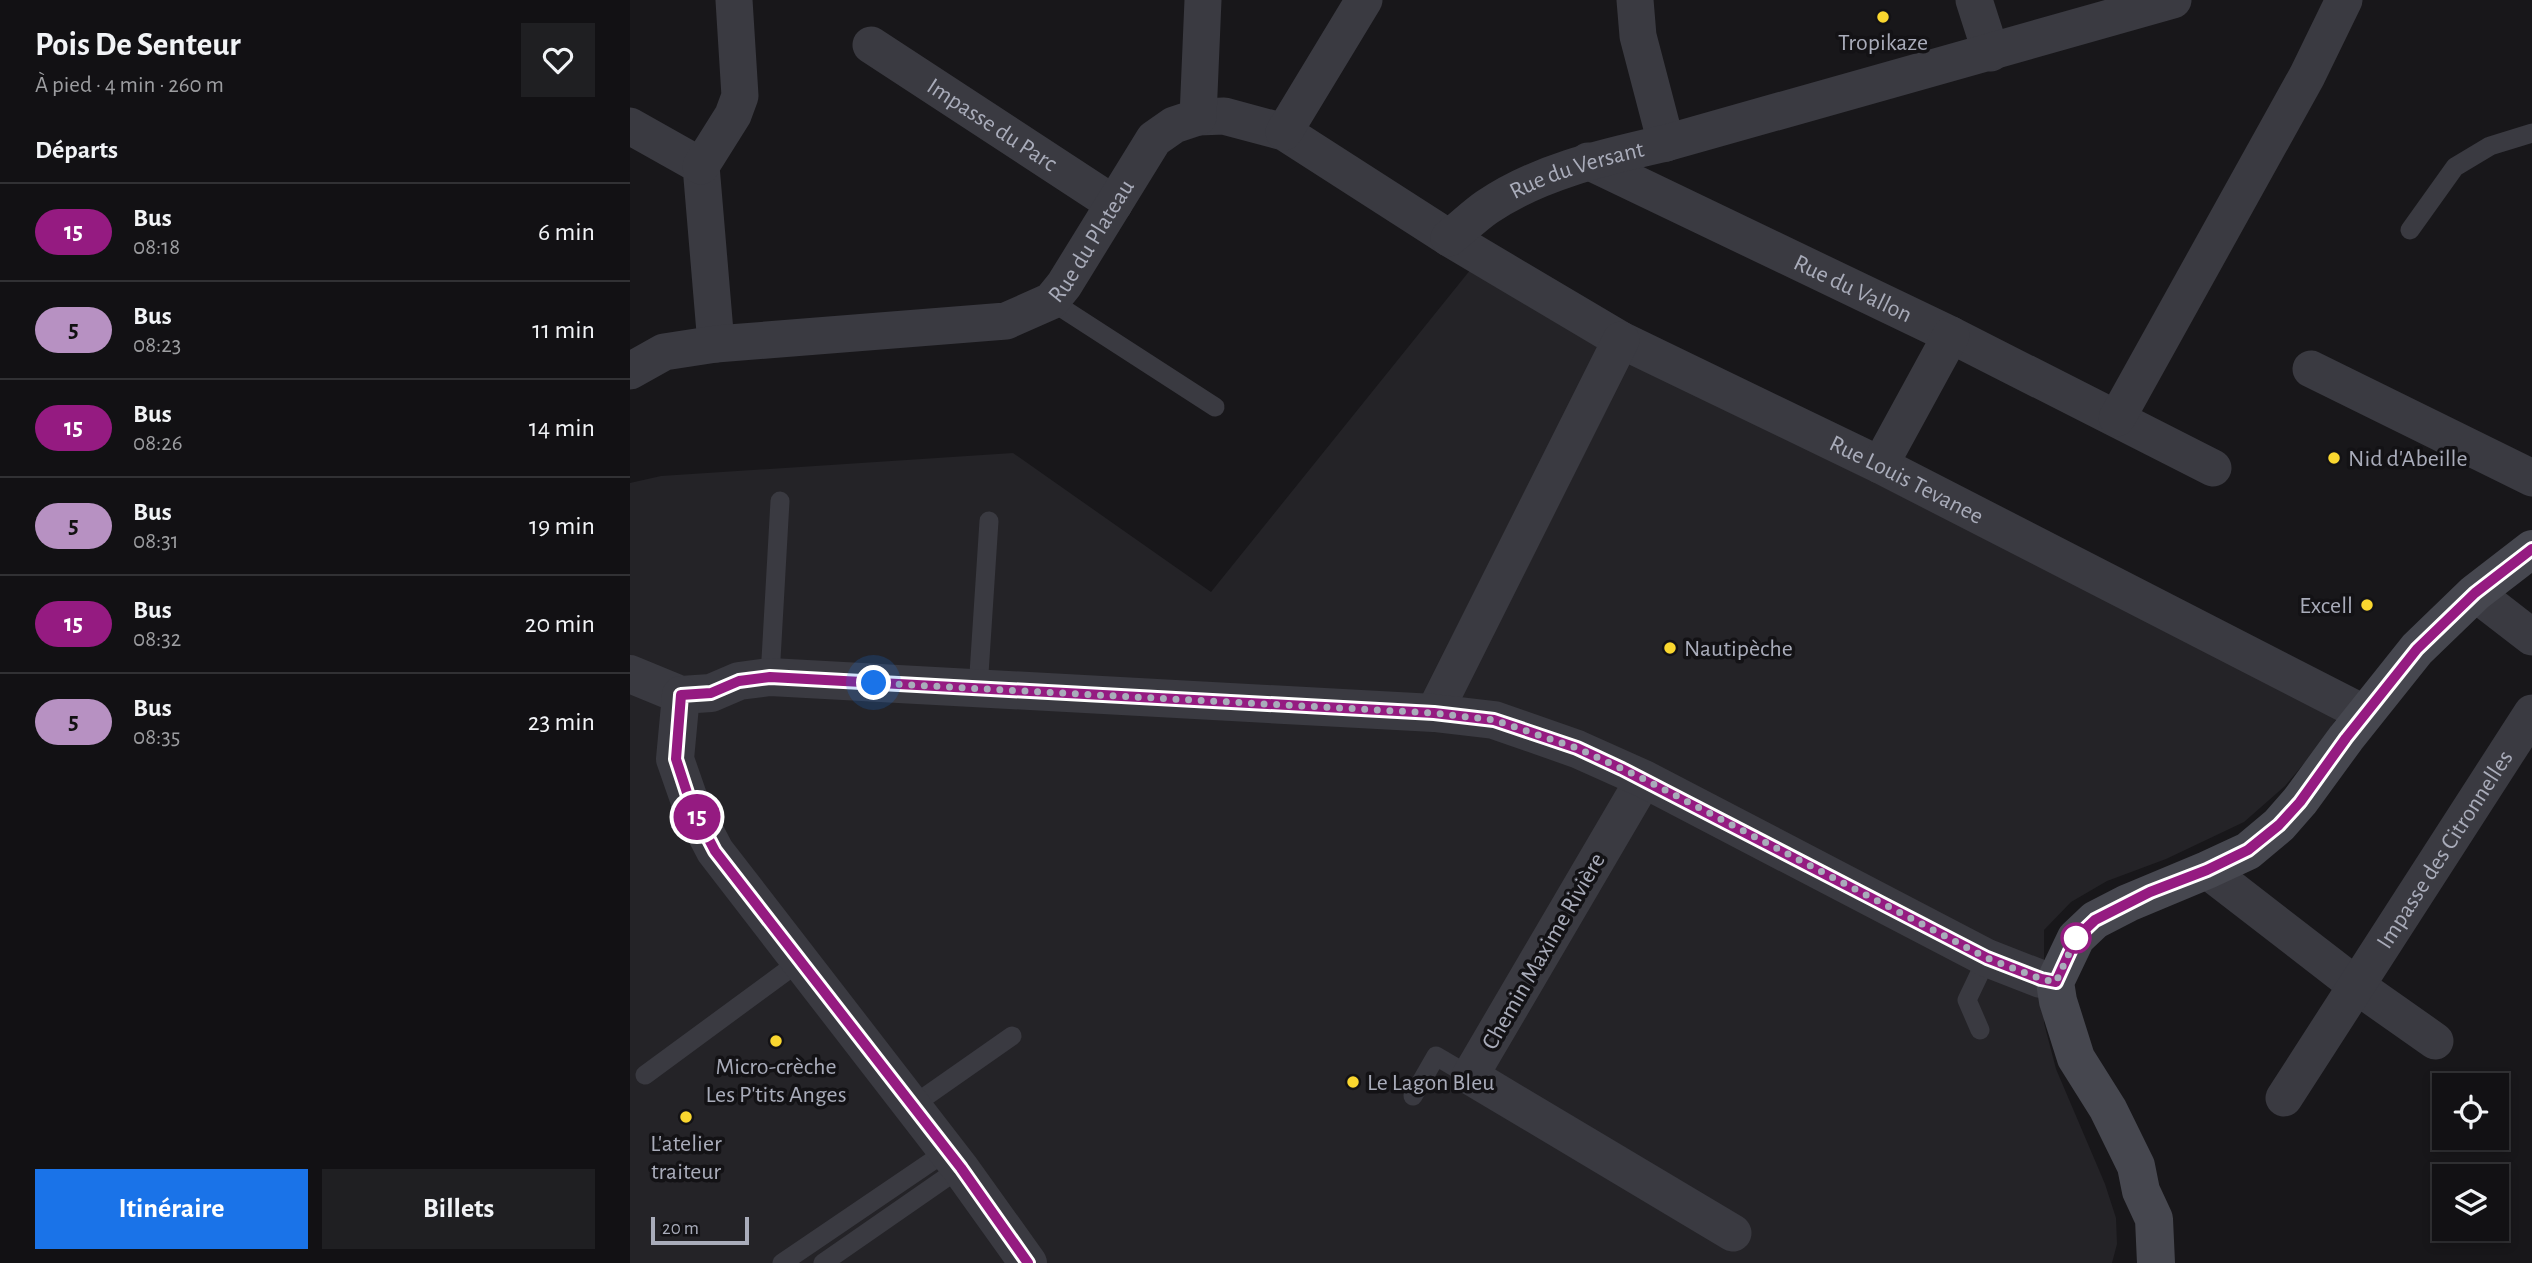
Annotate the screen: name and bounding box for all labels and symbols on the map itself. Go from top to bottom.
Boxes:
marker: Tropikaze [1875,9,1891,25]
place label: Tropikaze [1838,31,1928,55]
street label: Impasse du Parc [922,74,1061,176]
street label: Rue du Versant [1506,137,1647,204]
street label: Rue du Plateau [1044,176,1139,307]
street label: Rue du Vallon [1790,251,1916,327]
street label: Rue Louis Tevanee [1825,432,1987,529]
place label: Nid d'Abeille [2348,447,2468,471]
marker: Nid d'Abeille [2326,450,2342,466]
place label: Excell [2299,594,2353,618]
marker: Excell [2359,597,2375,613]
place label: Nautipèche [1684,637,1793,661]
marker: Nautipèche [1662,640,1678,656]
your location [856,665,891,700]
street label: Impasse des Citronnelles [2373,746,2518,953]
line badge: 15 [666,794,728,840]
street label: Chemin Maxime Rivière [1478,849,1610,1054]
unlabelled marker [2061,923,2091,953]
marker: Micro-crèche Les P'tits Anges [768,1033,784,1049]
place label: Micro-crèche Les P'tits Anges [705,1055,847,1107]
place label: Le Lagon Bleu [1367,1071,1494,1095]
marker: Le Lagon Bleu [1345,1074,1361,1090]
marker: L'atelier traiteur [678,1109,694,1125]
place label: L'atelier traiteur [650,1132,722,1184]
scale bar [651,1214,749,1246]

